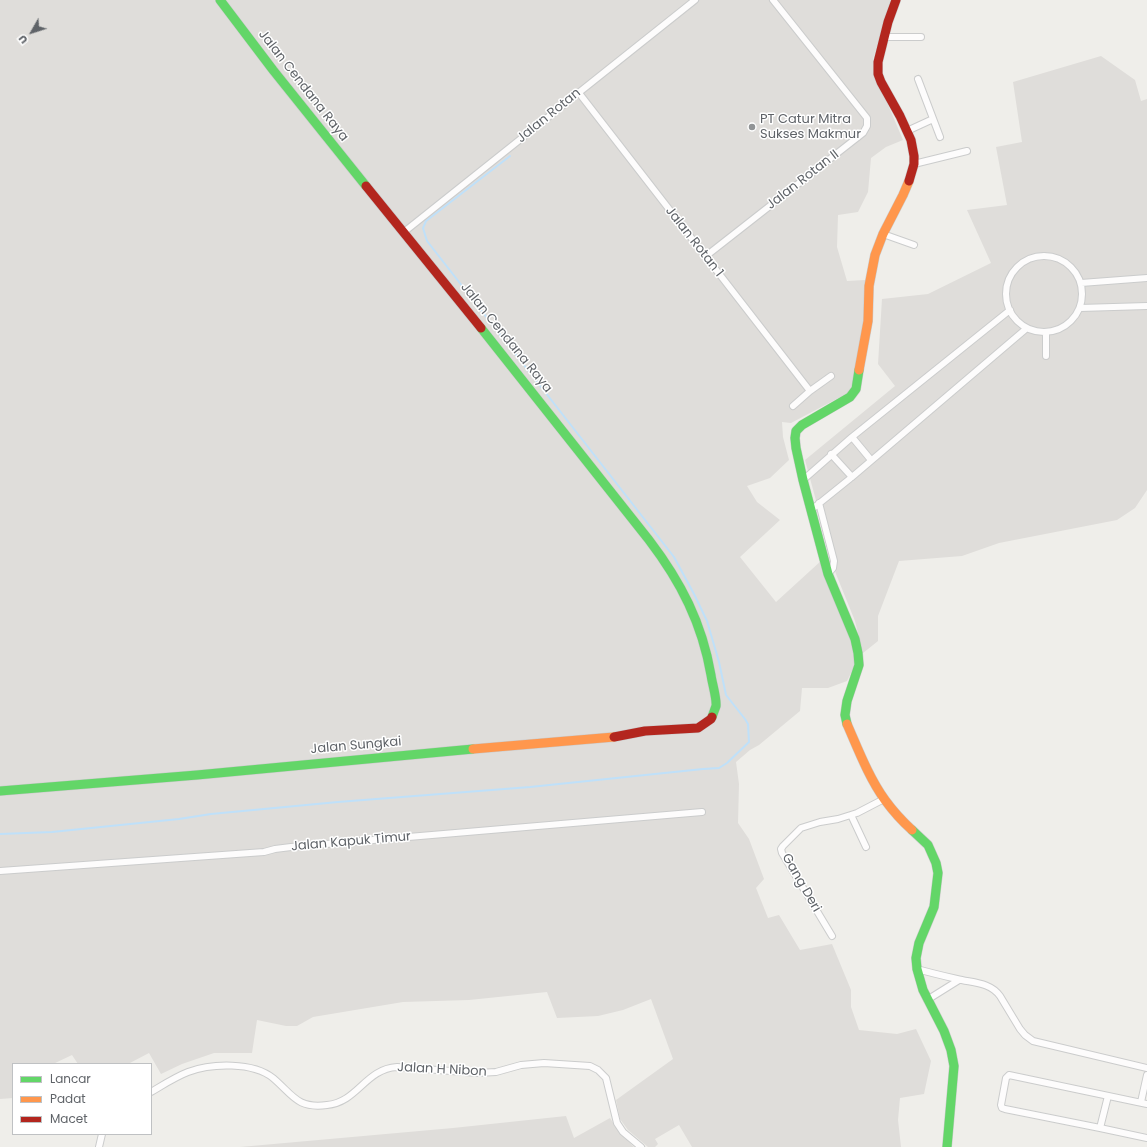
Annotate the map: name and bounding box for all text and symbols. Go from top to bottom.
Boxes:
north arrow [12,12,52,52]
street label: Jalan Cendana Raya [255,27,351,145]
text: U [14,32,31,48]
street label: Jalan Rotan [514,86,584,146]
place label: PT Catur Mitra Sukses Makmur [760,112,861,143]
marker: PT Catur Mitra Sukses Makmur [747,122,757,132]
street label: Jalan Rotan II [764,147,842,213]
street label: Jalan Rotan 1 [662,204,726,280]
street label: Jalan Cendana Raya [457,280,555,396]
street label: Jalan Sungkai [310,734,402,758]
street label: Jalan Kapuk Timur [291,829,411,855]
street label: Gang Deri [778,851,824,915]
street label: Jalan H Nibon [397,1060,487,1080]
legend [12,1063,152,1135]
text: Lancar [50,1070,91,1087]
text: Padat [50,1090,86,1107]
text: Macet [50,1110,88,1127]

